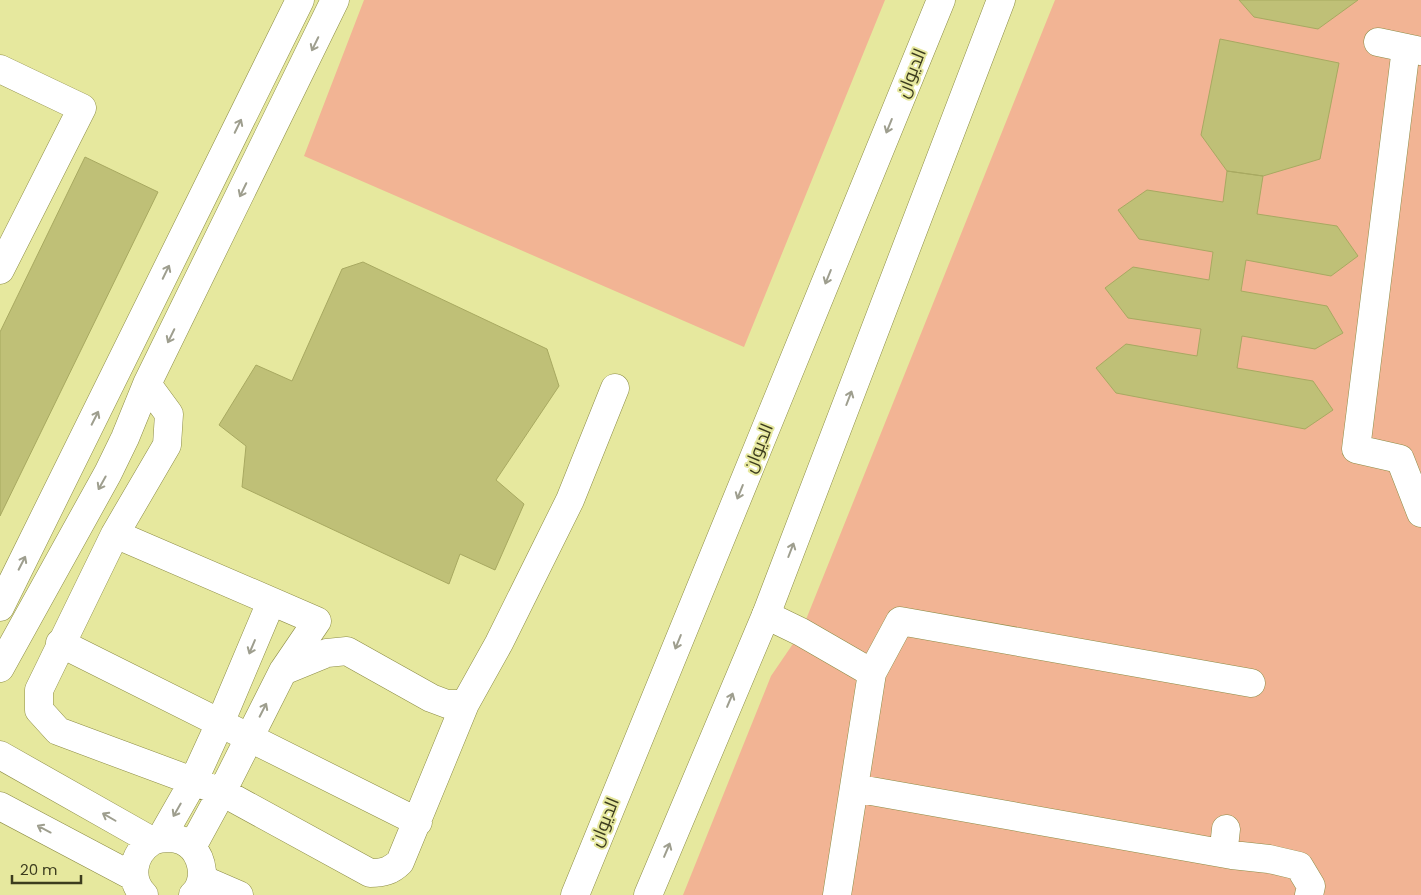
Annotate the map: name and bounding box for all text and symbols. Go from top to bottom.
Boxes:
one-way arrow [309,36,319,51]
street label: الديوان [889,44,932,101]
one-way arrow [884,118,894,133]
one-way arrow [234,119,243,134]
one-way arrow [238,182,247,197]
one-way arrow [162,265,172,280]
one-way arrow [822,269,831,284]
one-way arrow [166,328,175,343]
one-way arrow [845,391,854,406]
one-way arrow [90,411,100,426]
street label: الديوان [736,419,779,476]
one-way arrow [97,475,106,490]
one-way arrow [734,484,744,499]
one-way arrow [787,542,796,558]
one-way arrow [18,556,27,571]
one-way arrow [673,634,682,649]
one-way arrow [247,639,257,654]
one-way arrow [726,693,735,708]
one-way arrow [259,703,268,718]
street label: الديوان [582,793,625,850]
one-way arrow [171,803,181,817]
one-way arrow [103,812,117,822]
one-way arrow [38,824,52,834]
one-way arrow [663,843,672,858]
scale bar [12,852,81,884]
text: 20 m [20,859,58,880]

